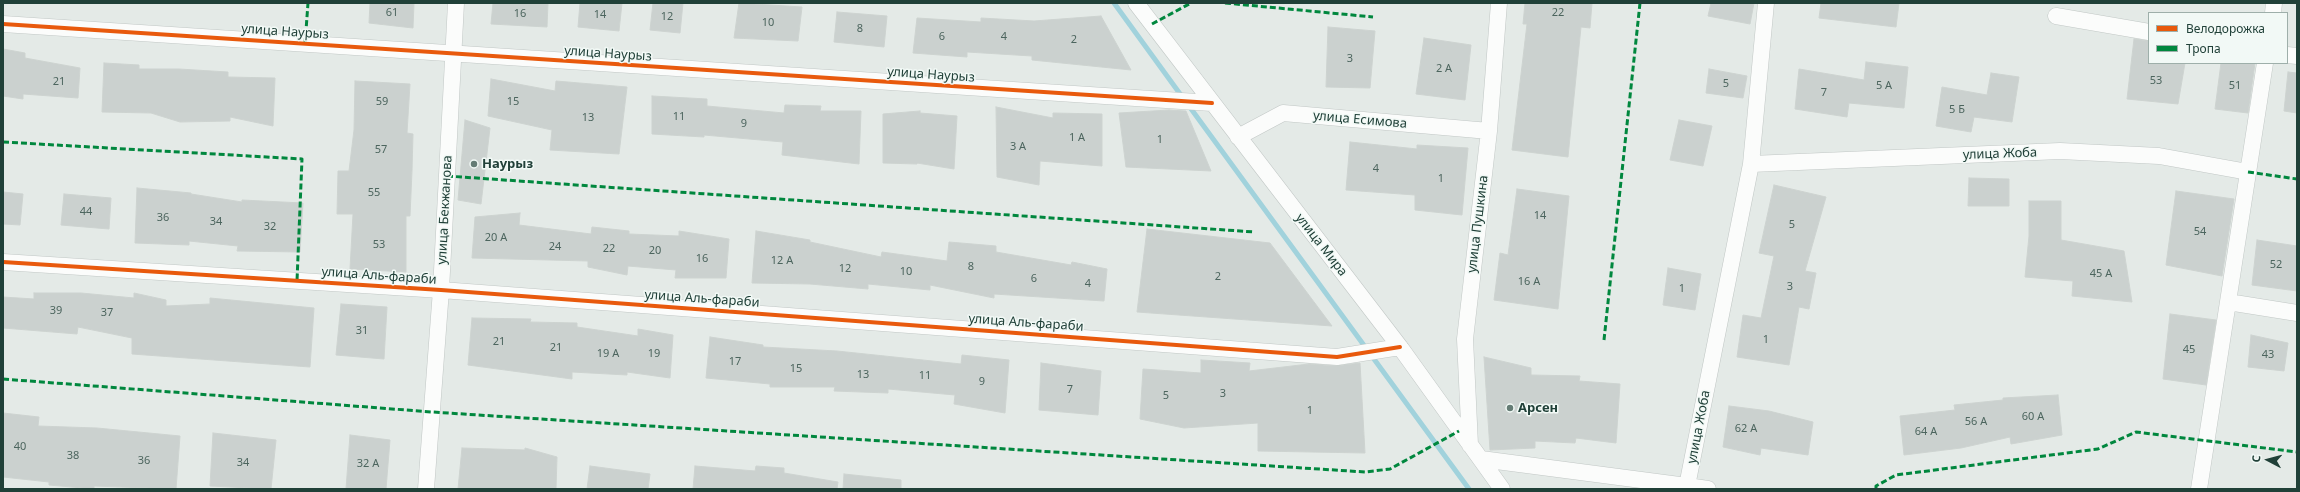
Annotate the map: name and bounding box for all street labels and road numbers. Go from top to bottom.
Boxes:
street label: улица Наурыз [241,21,329,43]
street label: улица Наурыз [564,43,652,65]
street label: улица Наурыз [887,64,975,86]
street label: улица Есимова [1312,108,1408,132]
street label: улица Жоба [1963,145,2037,163]
street label: улица Бекжанова [434,155,456,265]
street label: улица Пушкина [1464,174,1492,274]
street label: улица Мира [1292,211,1350,279]
street label: улица Аль-фараби [321,264,437,288]
street label: улица Аль-фараби [644,287,760,311]
street label: улица Аль-фараби [968,311,1084,335]
street label: улица Жоба [1684,389,1714,465]

